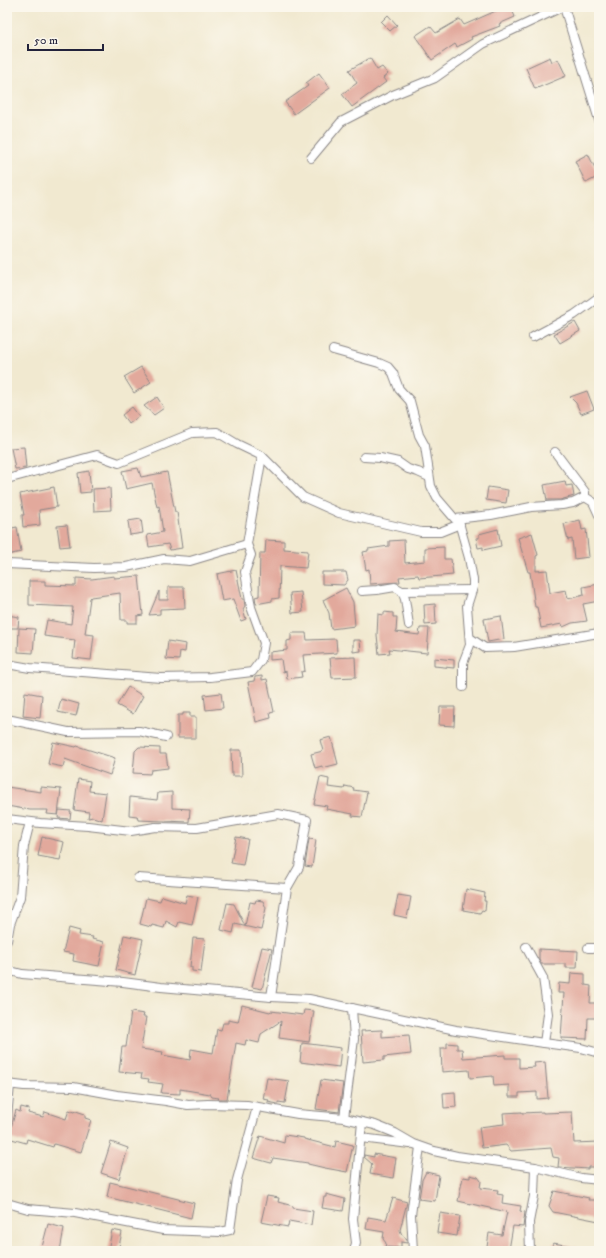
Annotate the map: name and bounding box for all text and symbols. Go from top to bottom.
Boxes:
scale bar [28,26,103,52]
text: 50 m [34,33,58,48]

